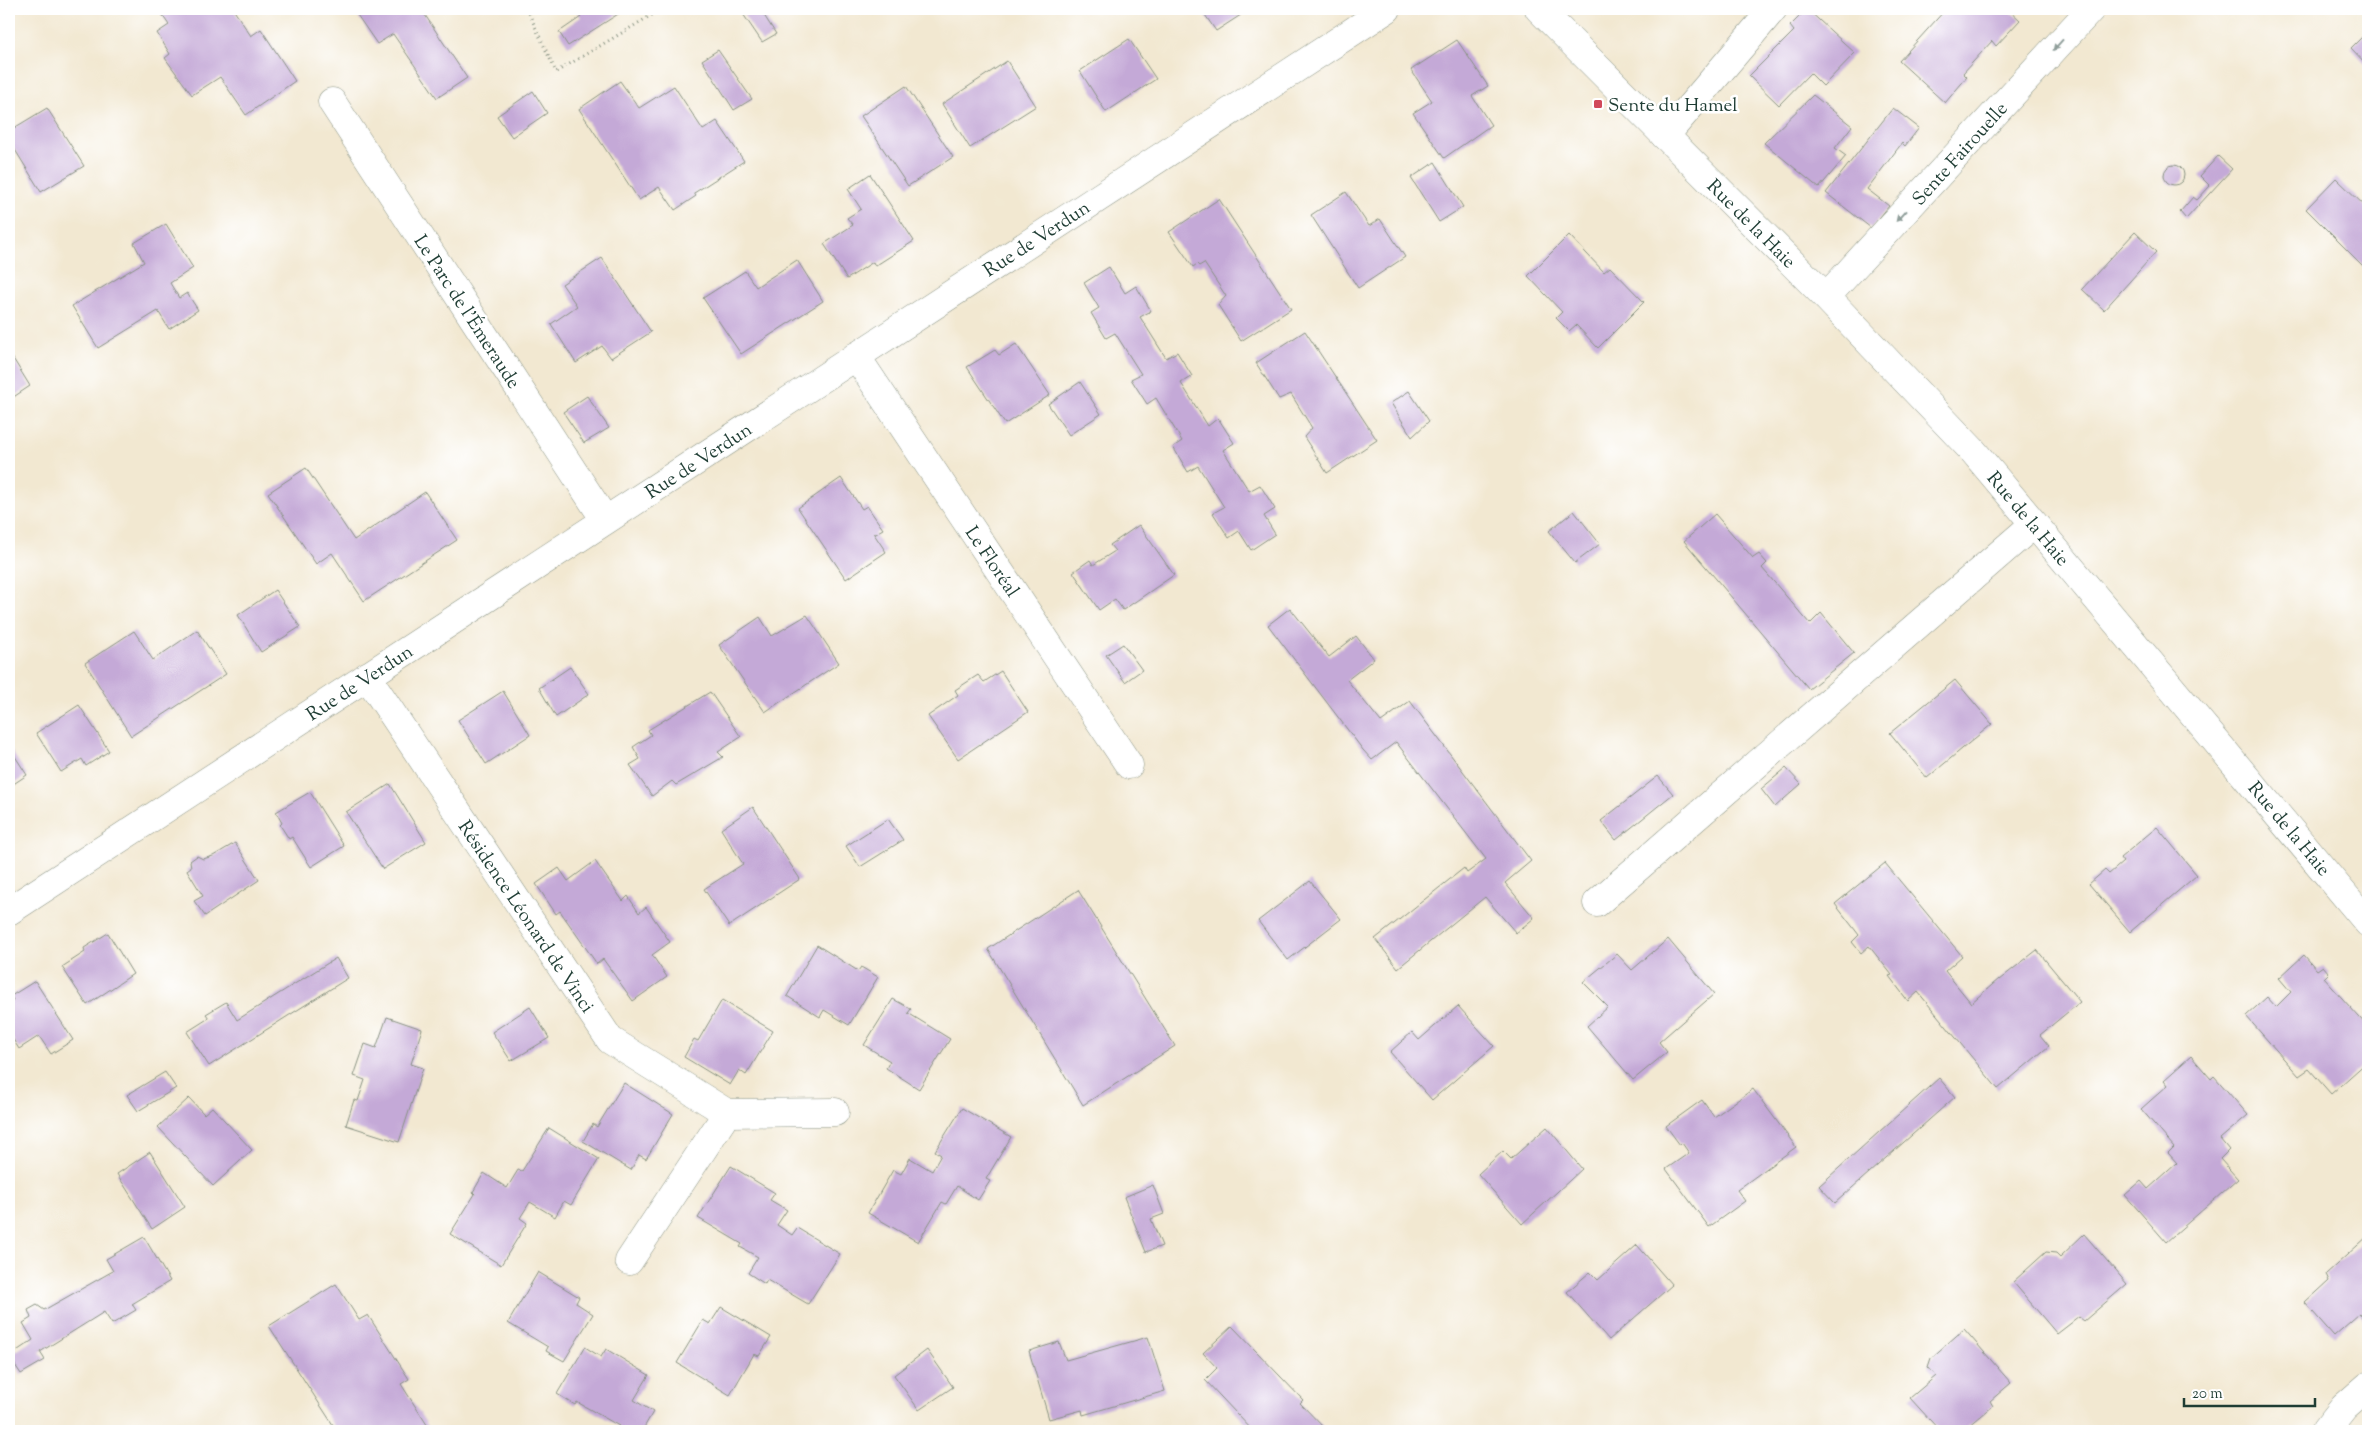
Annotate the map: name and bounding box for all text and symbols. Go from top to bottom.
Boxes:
one-way arrow [2053,38,2064,51]
place label: Sente du Hamel [1608,93,1738,120]
street label: Sente Fairouelle [1907,97,2015,213]
marker: Sente du Hamel [1592,98,1604,110]
street label: Rue de la Haie [1700,174,1801,276]
street label: Rue de Verdun [979,195,1096,285]
one-way arrow [1895,210,1907,222]
street label: Le Parc de l'Émeraude [406,230,526,395]
street label: Rue de Verdun [641,417,758,507]
street label: Rue de la Haie [1979,466,2075,573]
street label: Le Floréal [957,522,1025,603]
street label: Rue de Verdun [302,639,419,729]
street label: Rue de la Haie [2240,776,2336,883]
street label: Résidence Léonard de Vinci [450,816,600,1019]
scale bar [2184,1375,2316,1407]
text: 20 m [2192,1384,2223,1405]

